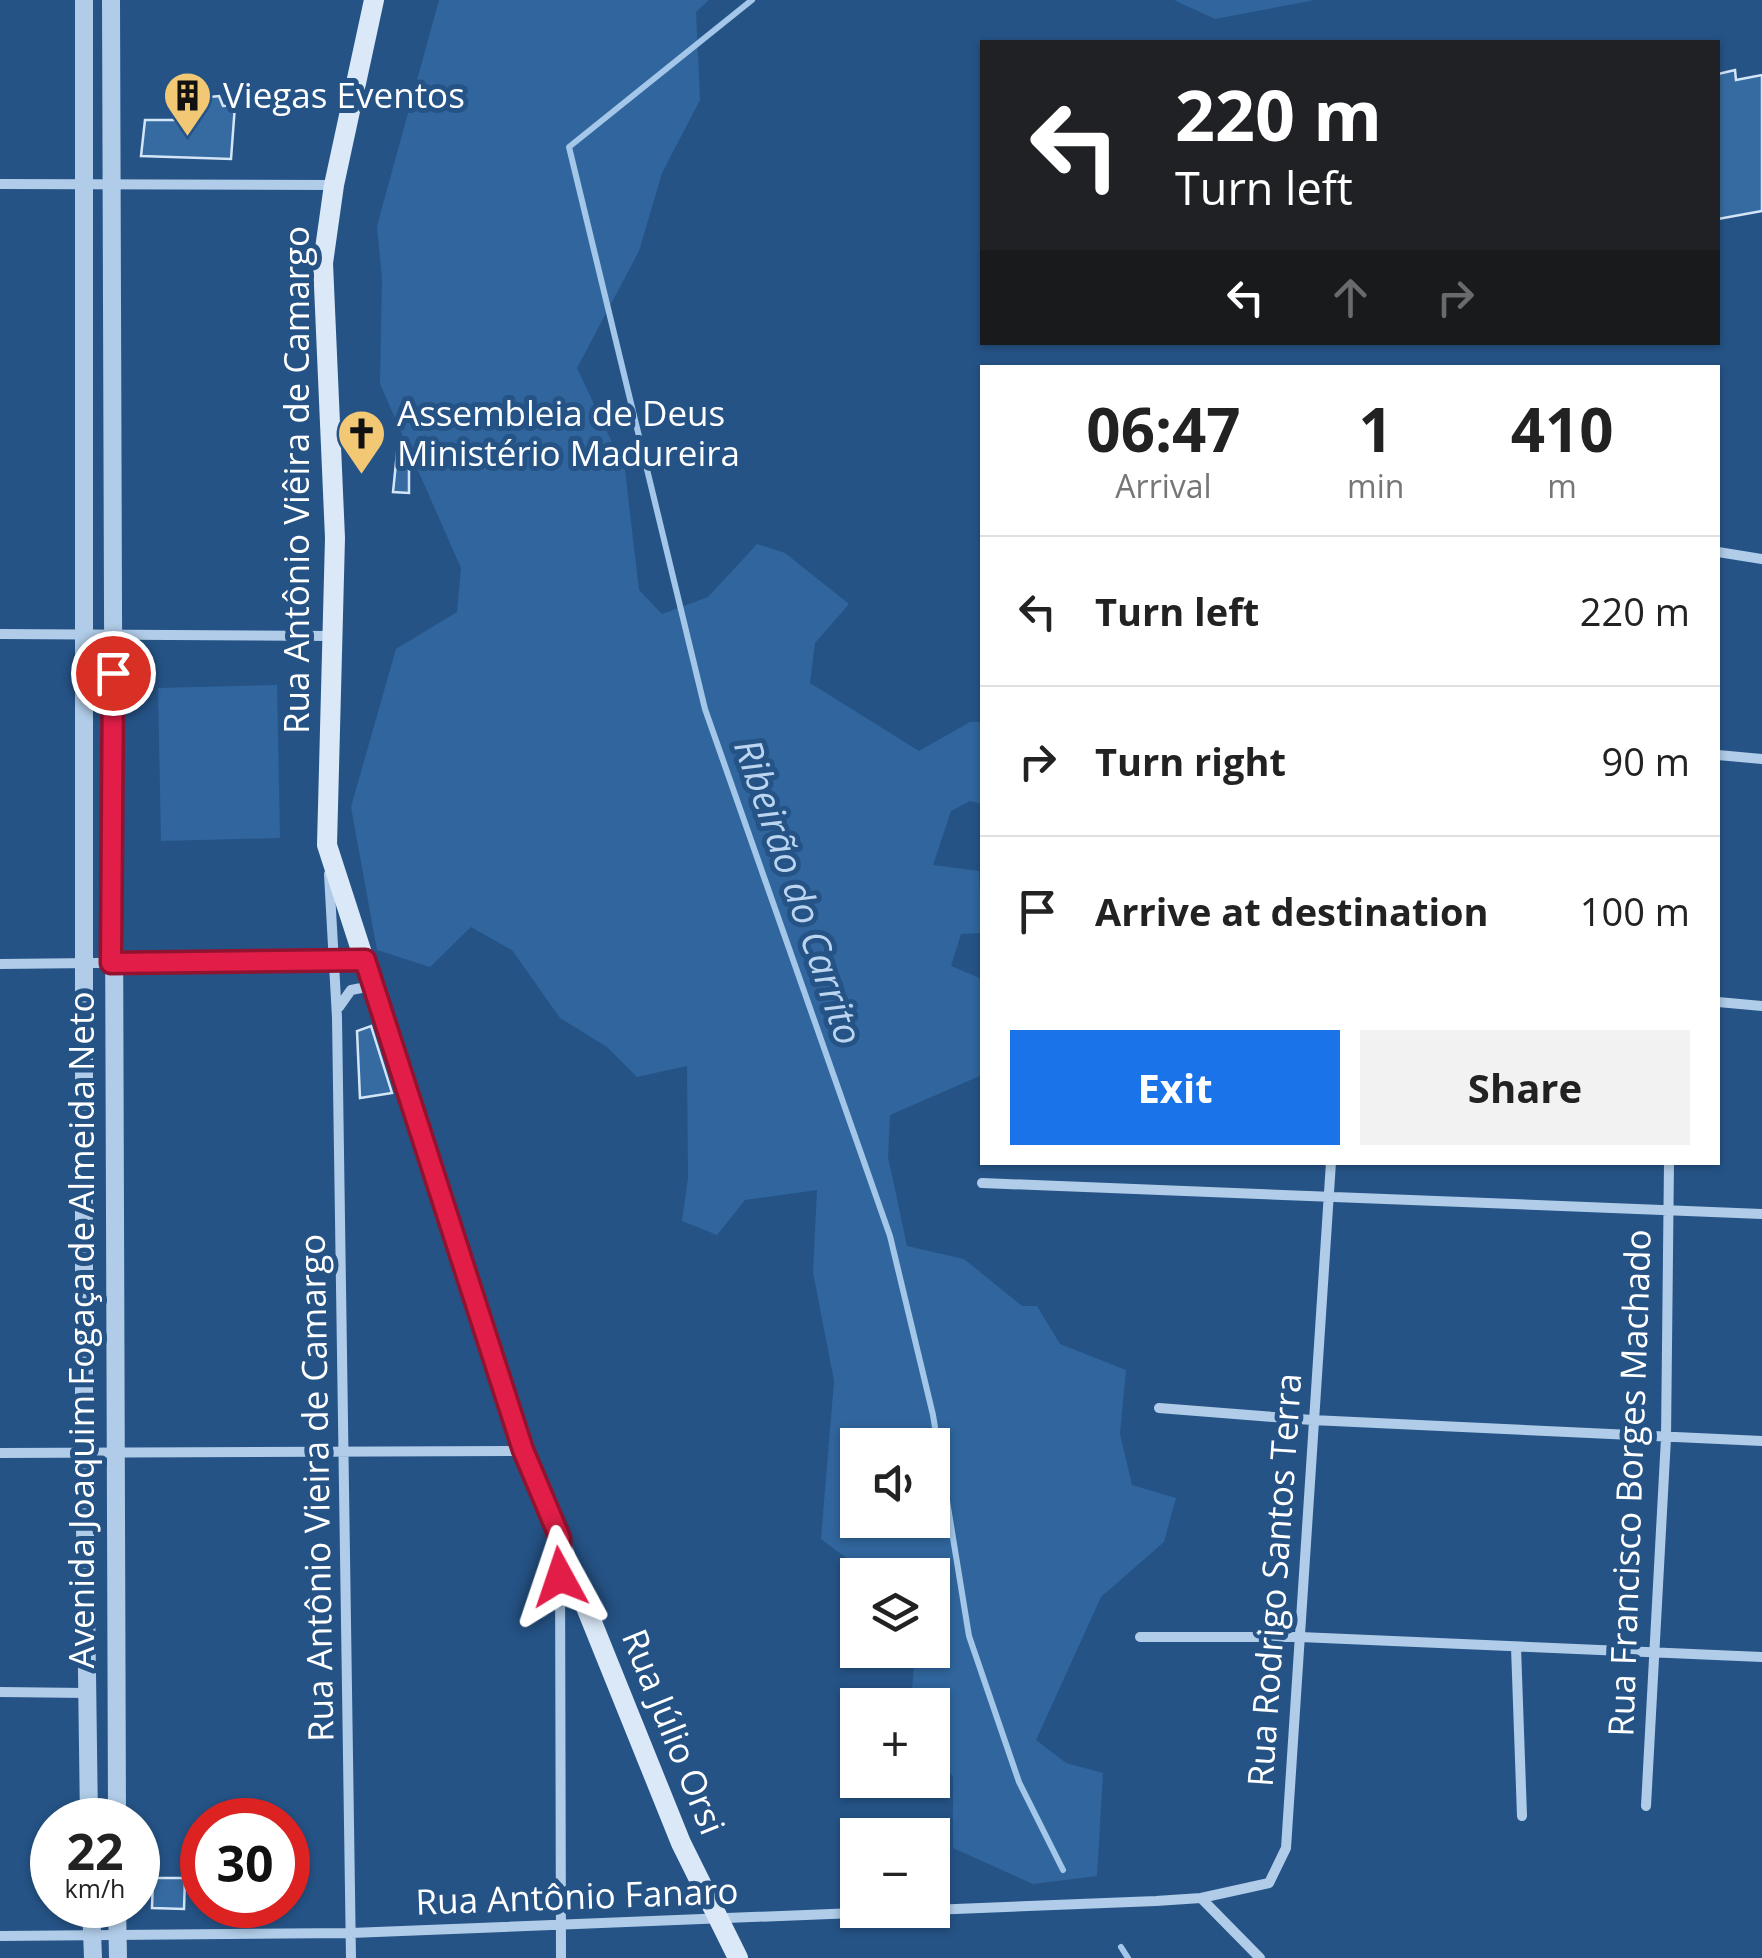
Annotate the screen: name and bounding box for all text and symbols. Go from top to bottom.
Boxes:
text: 220 m [1175,66,1382,162]
building icon: Viegas Eventos [162,70,214,138]
place label: Viegas Eventos [223,71,465,118]
icon: left [1010,80,1140,210]
text: Turn left [1175,157,1353,218]
street label: Rua Antônio Viêira de Camargo [272,226,319,734]
icon: left [1218,270,1273,325]
icon: ahead [1323,270,1378,325]
icon: right [1428,270,1483,325]
text: 06:47 [1086,388,1241,470]
text: 1 [1359,388,1393,470]
text: 410 [1511,388,1614,470]
place label: Assembleia de Deus Ministério Madureira [397,389,740,476]
church icon: Assembleia de Deus Ministério Madureira [336,408,388,476]
text: Arrival [1115,464,1212,507]
text: min [1347,464,1404,507]
text: m [1547,464,1577,507]
icon: left [1010,584,1065,639]
text: Turn left [1095,585,1259,637]
text: 220 m [1580,585,1690,637]
pin [71,631,156,716]
icon: arrive [86,646,141,701]
water label: Ribeirão do Carrito [723,732,877,1051]
icon: right [1010,734,1065,789]
text: Turn right [1095,735,1286,787]
text: 90 m [1601,735,1690,787]
icon: arrive [1010,884,1065,939]
text: Arrive at destination [1095,885,1489,937]
text: 100 m [1580,885,1690,937]
street label: Avenida Joaquim Fogaça de Almeida Neto [57,991,104,1669]
button: Exit [1010,1030,1340,1145]
button: Share [1360,1030,1690,1145]
street label: Rua Francisco Borges Machado [1596,1229,1661,1737]
street label: Rua Antônio Vieira de Camargo [288,1234,343,1742]
street label: Rua Rodrigo Santos Terra [1236,1372,1311,1788]
map controls [840,1428,950,1928]
button: sound [840,1428,950,1538]
position arrow [508,1525,612,1629]
button: layers [840,1558,950,1668]
street label: Rua Júlio Orsi [612,1622,737,1841]
button: + [840,1688,950,1798]
speed limit sign: 30 [180,1798,310,1928]
text: 22 [66,1817,124,1885]
button: − [840,1818,950,1928]
street label: Rua Antônio Fanaro [415,1866,739,1925]
text: km/h [65,1871,125,1905]

